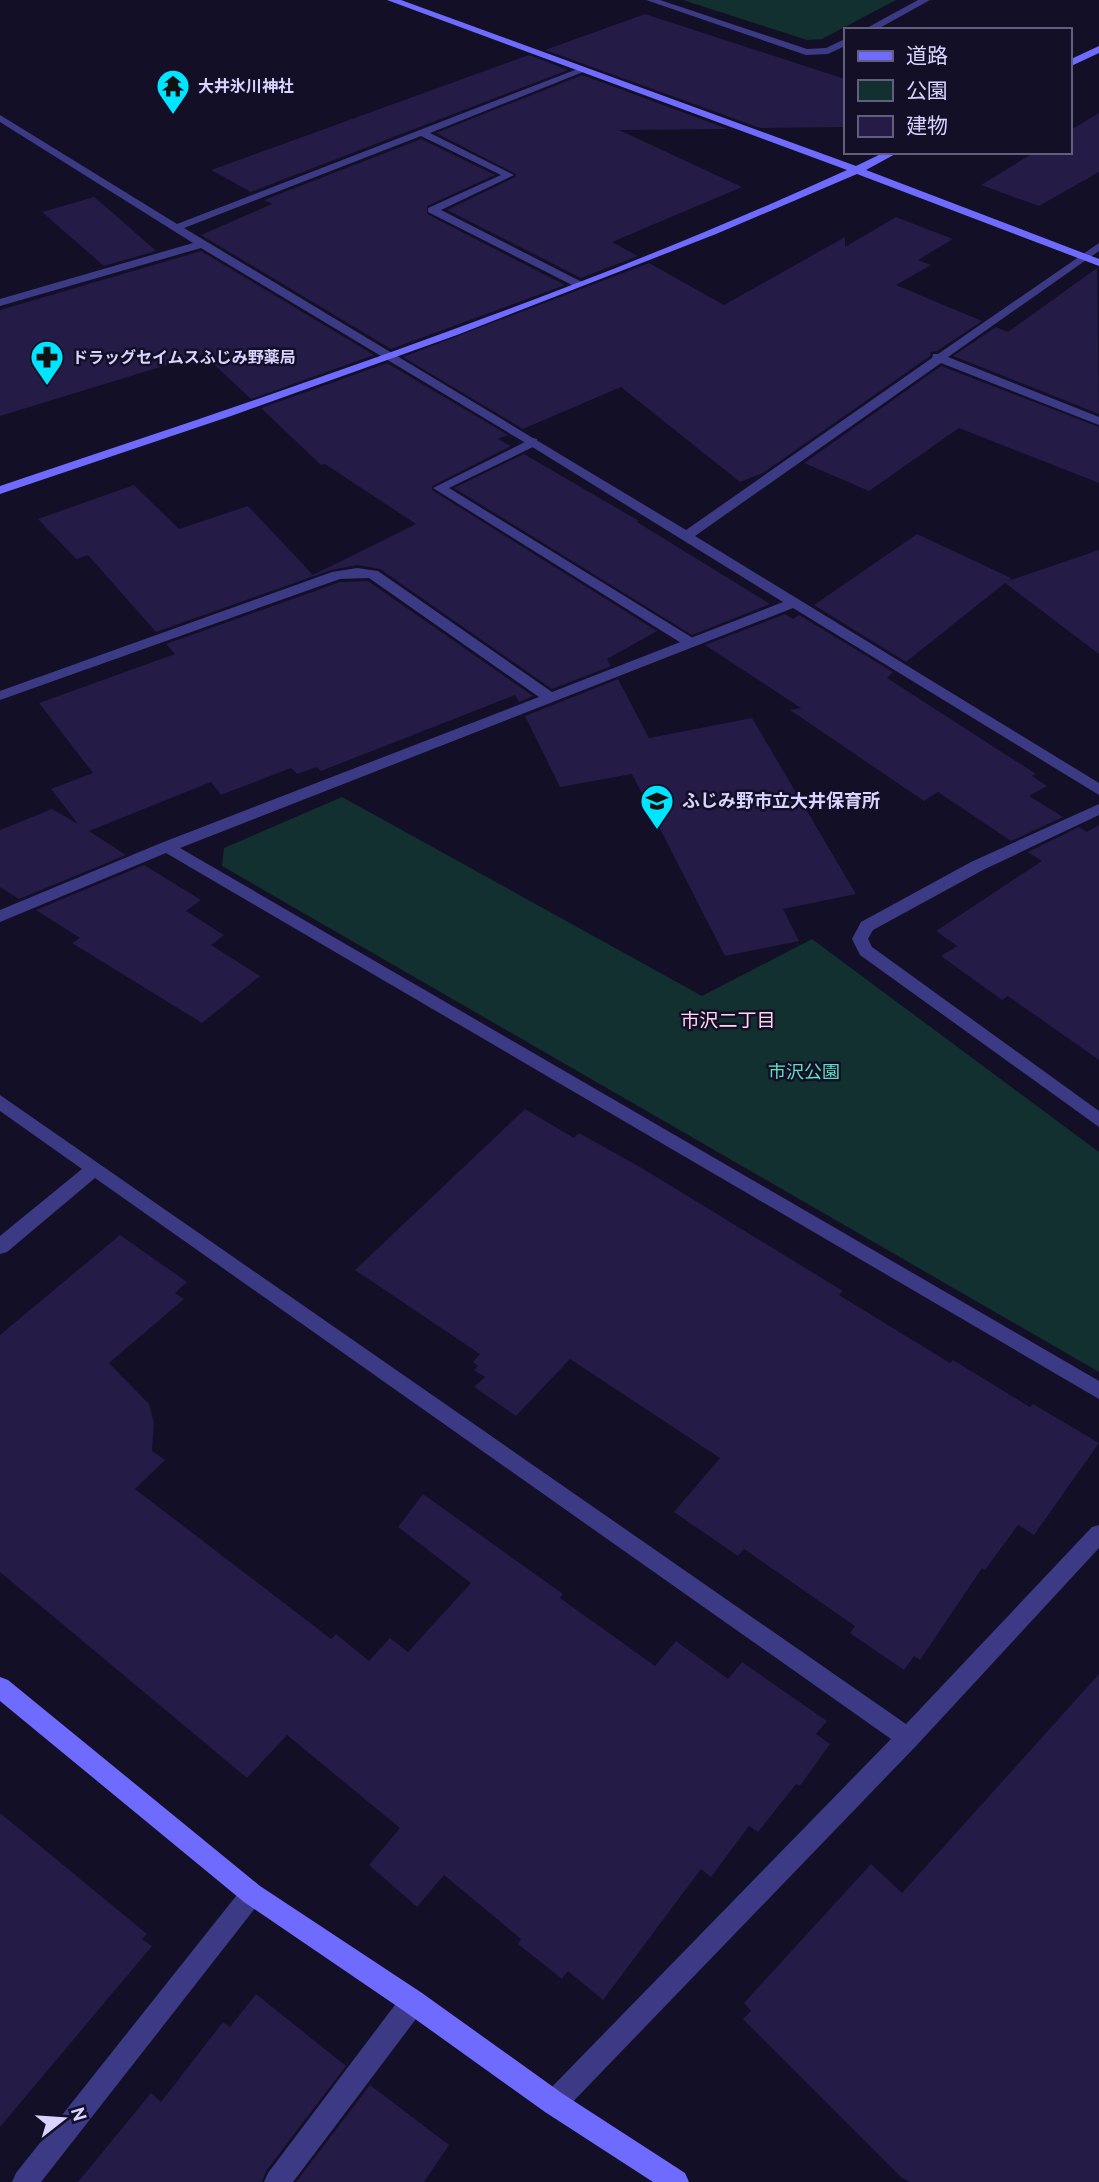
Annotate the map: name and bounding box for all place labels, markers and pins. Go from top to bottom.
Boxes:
temple icon: 大井氷川神社 [154,67,192,116]
place label: 大井氷川神社 [198,77,294,98]
pharmacy icon: ドラッグセイムスふじみ野薬局 [28,338,66,387]
place label: ドラッグセイムスふじみ野薬局 [72,348,296,369]
school or university icon: ふじみ野市立大井保育所 [638,782,676,831]
place label: ふじみ野市立大井保育所 [682,791,880,814]

